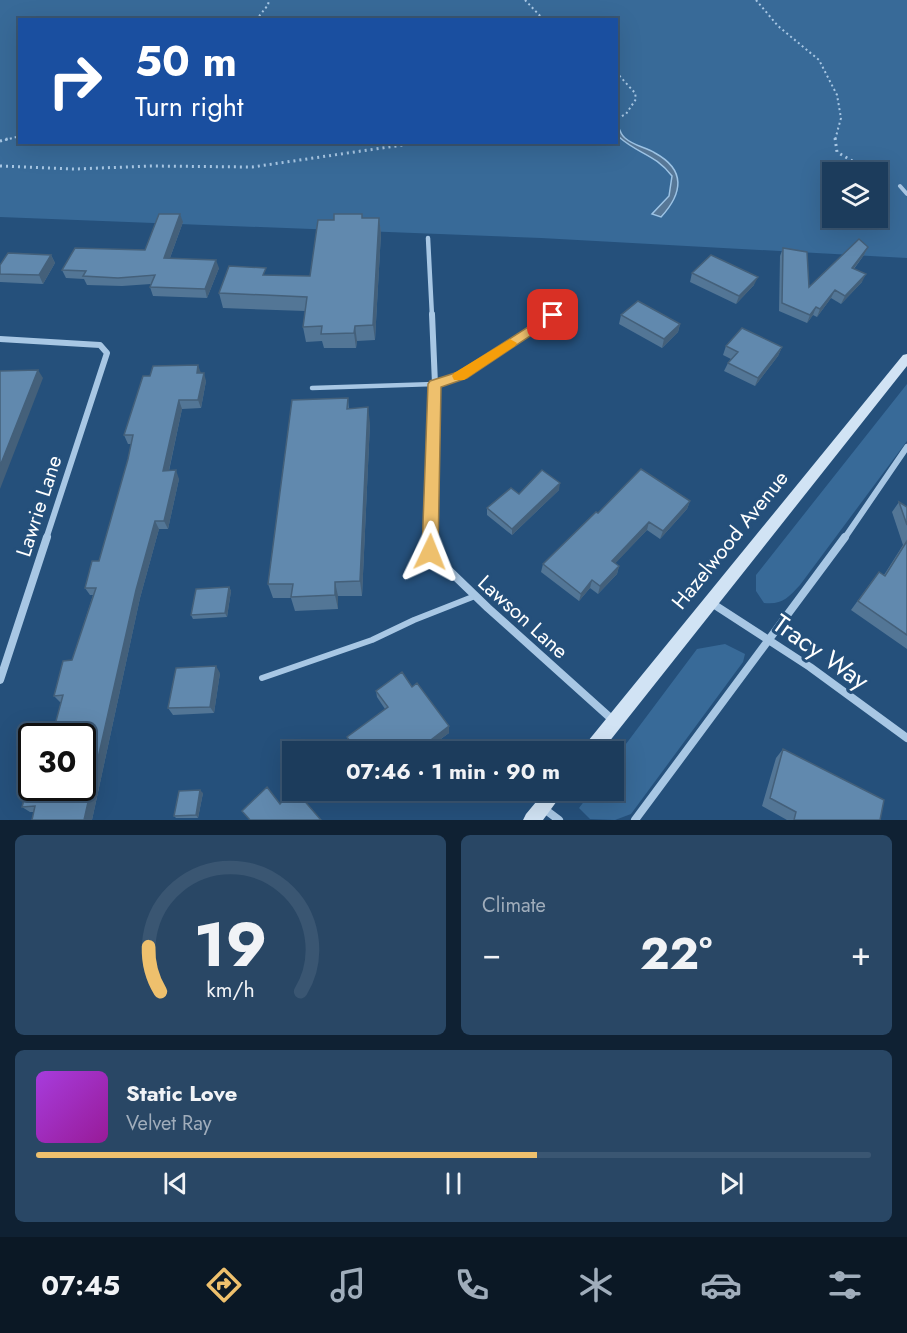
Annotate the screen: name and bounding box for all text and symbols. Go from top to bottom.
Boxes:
text: 50 m [135,31,237,92]
icon: right [36,42,114,120]
text: Turn right [135,87,243,126]
map controls [822,162,888,228]
button: layers [822,162,888,228]
pin [527,289,578,340]
icon: arrive [536,298,569,331]
street label: Lawrie Lane [9,451,70,561]
street label: Hazelwood Avenue [665,464,795,616]
position arrow [398,520,462,584]
street label: Lawson Lane [471,568,575,666]
street label: Tracy Way [765,605,877,699]
speed limit sign: 30 [18,723,96,801]
text: 07:46 · 1 min · 90 m [346,755,560,787]
text: Climate [482,891,546,920]
text: 19 [194,899,267,989]
text: 22° [640,921,712,986]
text: − [482,930,501,977]
text: + [851,930,871,977]
text: km/h [206,974,255,1005]
text: Static Love [126,1077,237,1109]
text: Velvet Ray [126,1109,212,1138]
icon: previous [159,1167,192,1200]
icon: pause [437,1167,470,1200]
icon: next [715,1167,748,1200]
icon: directions [203,1264,245,1306]
icon: music [327,1264,369,1306]
icon: phone [451,1264,493,1306]
icon: climate [575,1264,617,1306]
icon: car [700,1264,742,1306]
icon: filters [824,1264,866,1306]
text: 07:45 [41,1266,120,1305]

